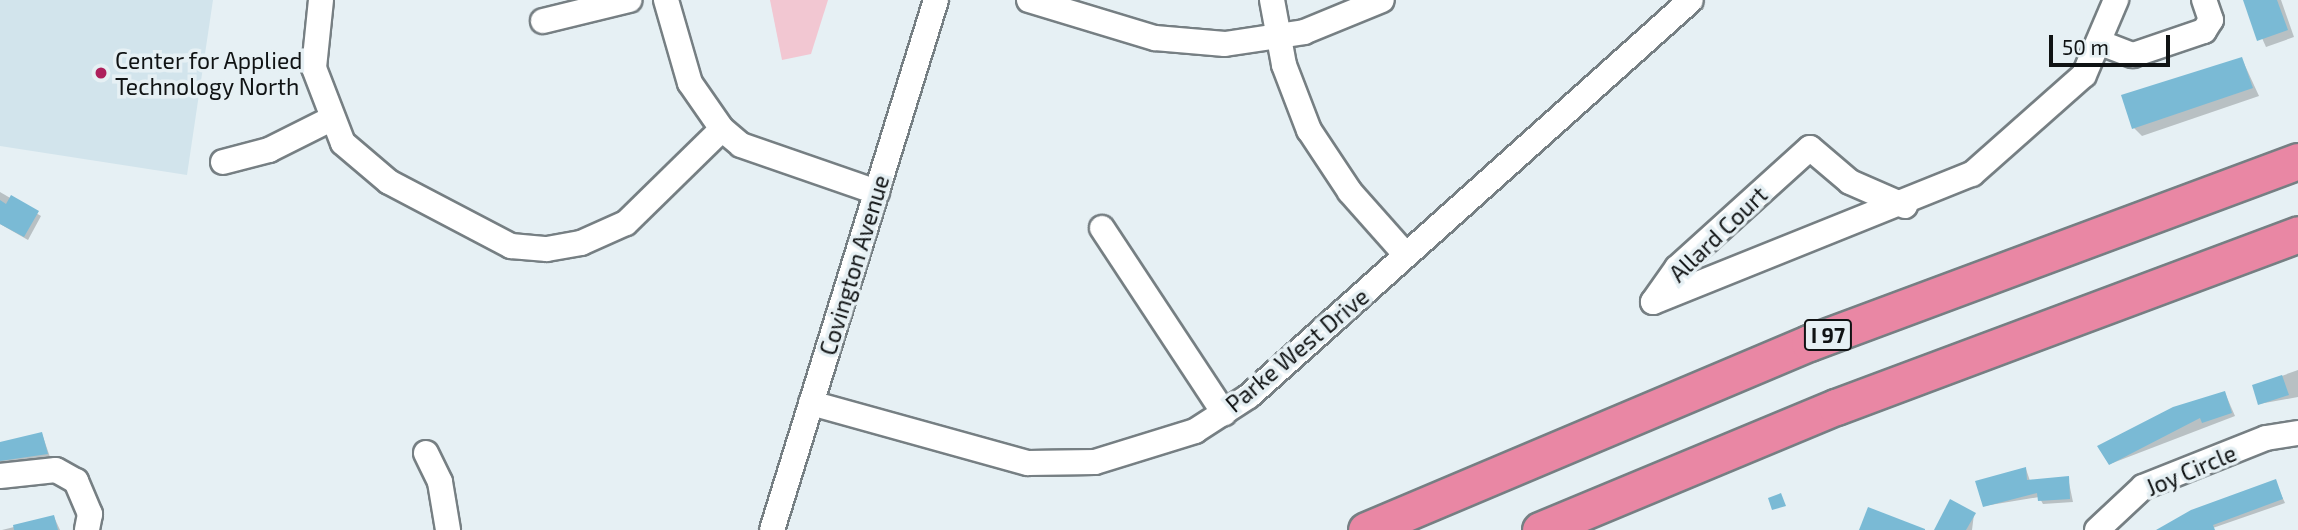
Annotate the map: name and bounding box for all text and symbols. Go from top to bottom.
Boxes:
scale bar [2053,21,2174,65]
text: 50 m [2062,34,2109,59]
place label: Center for Applied Technology North [115,46,304,100]
marker: Center for Applied Technology North [93,65,109,81]
street label: Covington Avenue [813,171,895,359]
street label: Allard Court [1663,181,1773,287]
street label: Parke West Drive [1220,282,1374,418]
road number: I 97 [1804,318,1853,352]
street label: Joy Circle [2141,439,2241,501]

